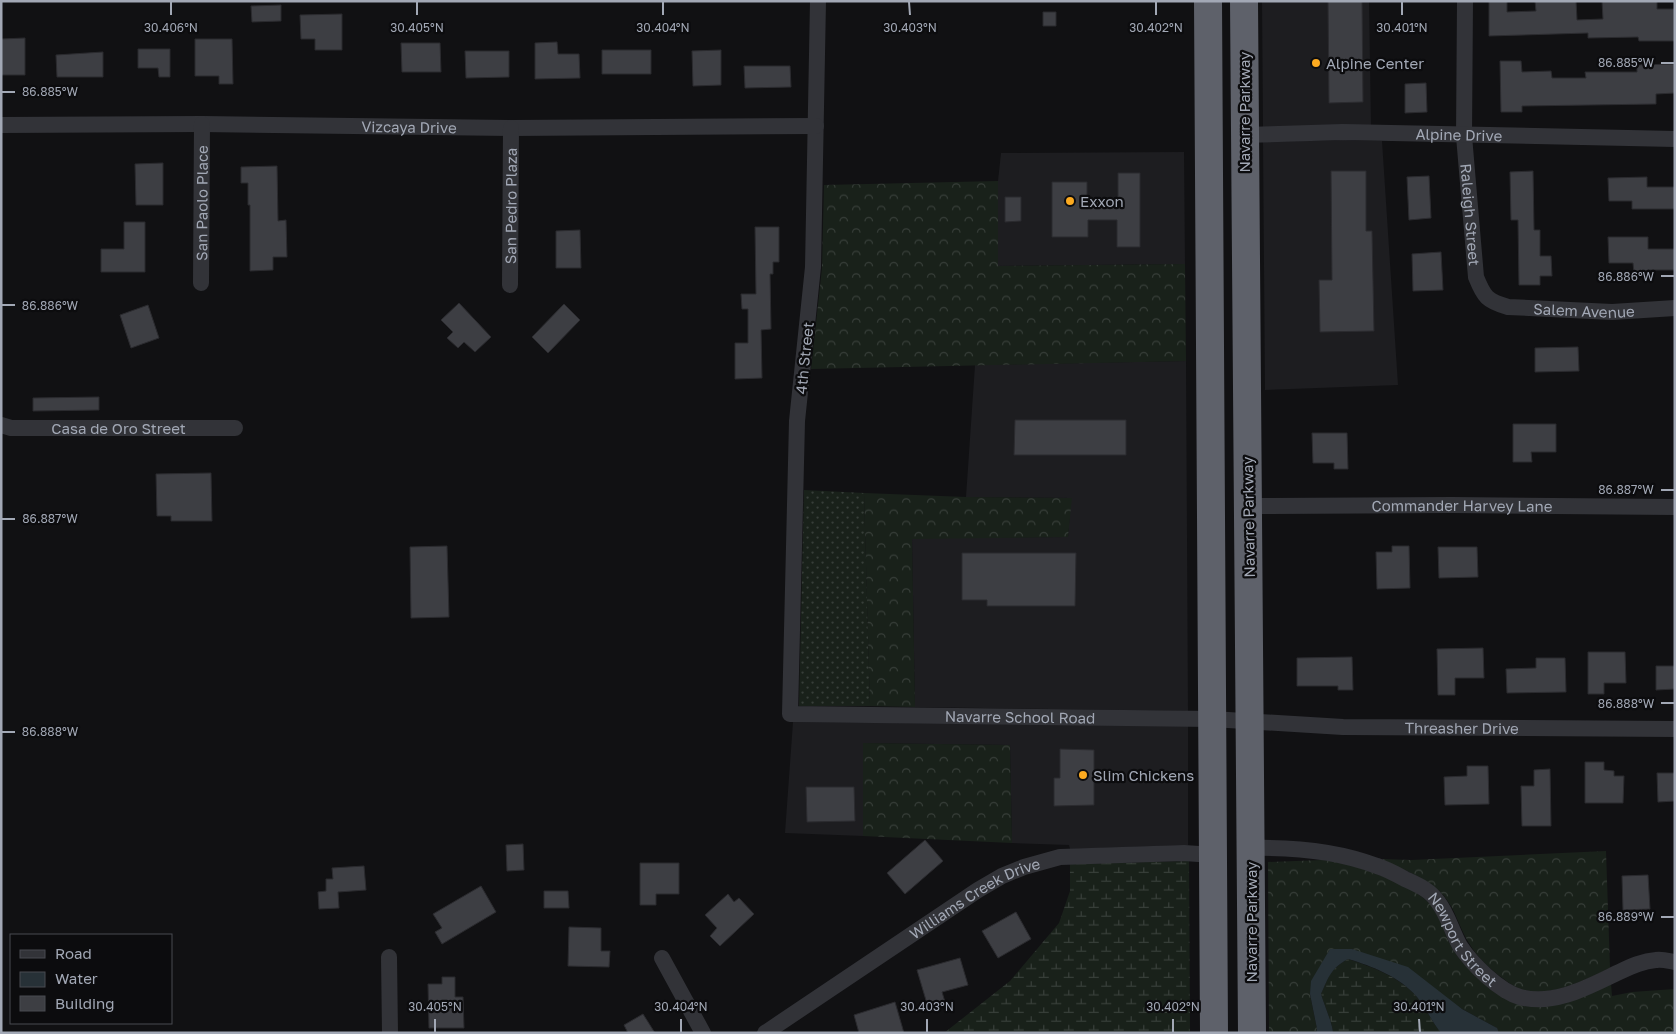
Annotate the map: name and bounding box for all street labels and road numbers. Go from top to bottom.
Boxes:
street label: Navarre Parkway [1235,51,1253,173]
street label: Vizcaya Drive [361,117,457,136]
street label: Alpine Drive [1415,125,1503,144]
street label: San Paolo Place [192,145,211,261]
street label: San Pedro Plaza [501,148,520,264]
street label: Raleigh Street [1457,163,1484,267]
street label: Salem Avenue [1533,299,1635,321]
street label: 4th Street [791,321,817,395]
street label: Casa de Oro Street [51,419,186,437]
street label: Navarre Parkway [1238,456,1258,578]
street label: Commander Harvey Lane [1371,496,1553,515]
street label: Navarre School Road [945,707,1095,727]
street label: Threasher Drive [1405,718,1519,737]
street label: Williams Creek Drive [906,854,1042,942]
street label: Navarre Parkway [1242,861,1260,983]
street label: Newport Street [1425,888,1501,990]

